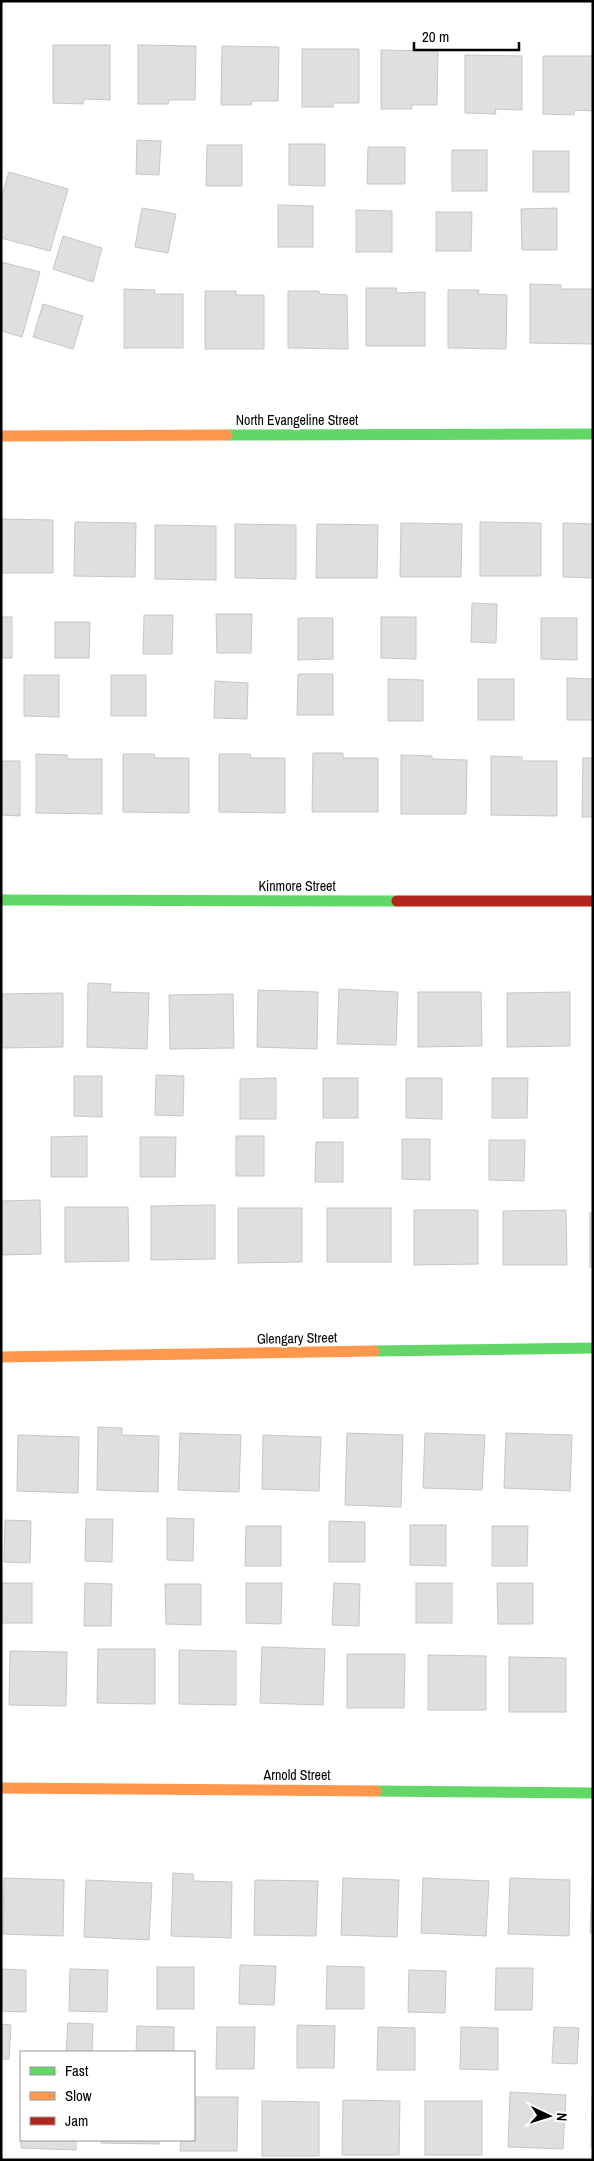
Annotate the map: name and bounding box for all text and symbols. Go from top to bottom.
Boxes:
scale bar [414,20,519,52]
text: 20 m [422,26,449,47]
street label: North Evangeline Street [236,411,358,429]
street label: Kinmore Street [258,877,336,895]
street label: Glengary Street [257,1328,337,1348]
street label: Arnold Street [262,1766,331,1784]
legend [20,2051,195,2141]
text: Fast [65,2060,89,2081]
text: Slow [65,2085,92,2106]
north arrow [524,2091,574,2141]
text: Jam [65,2110,88,2131]
text: N [553,2112,571,2122]

